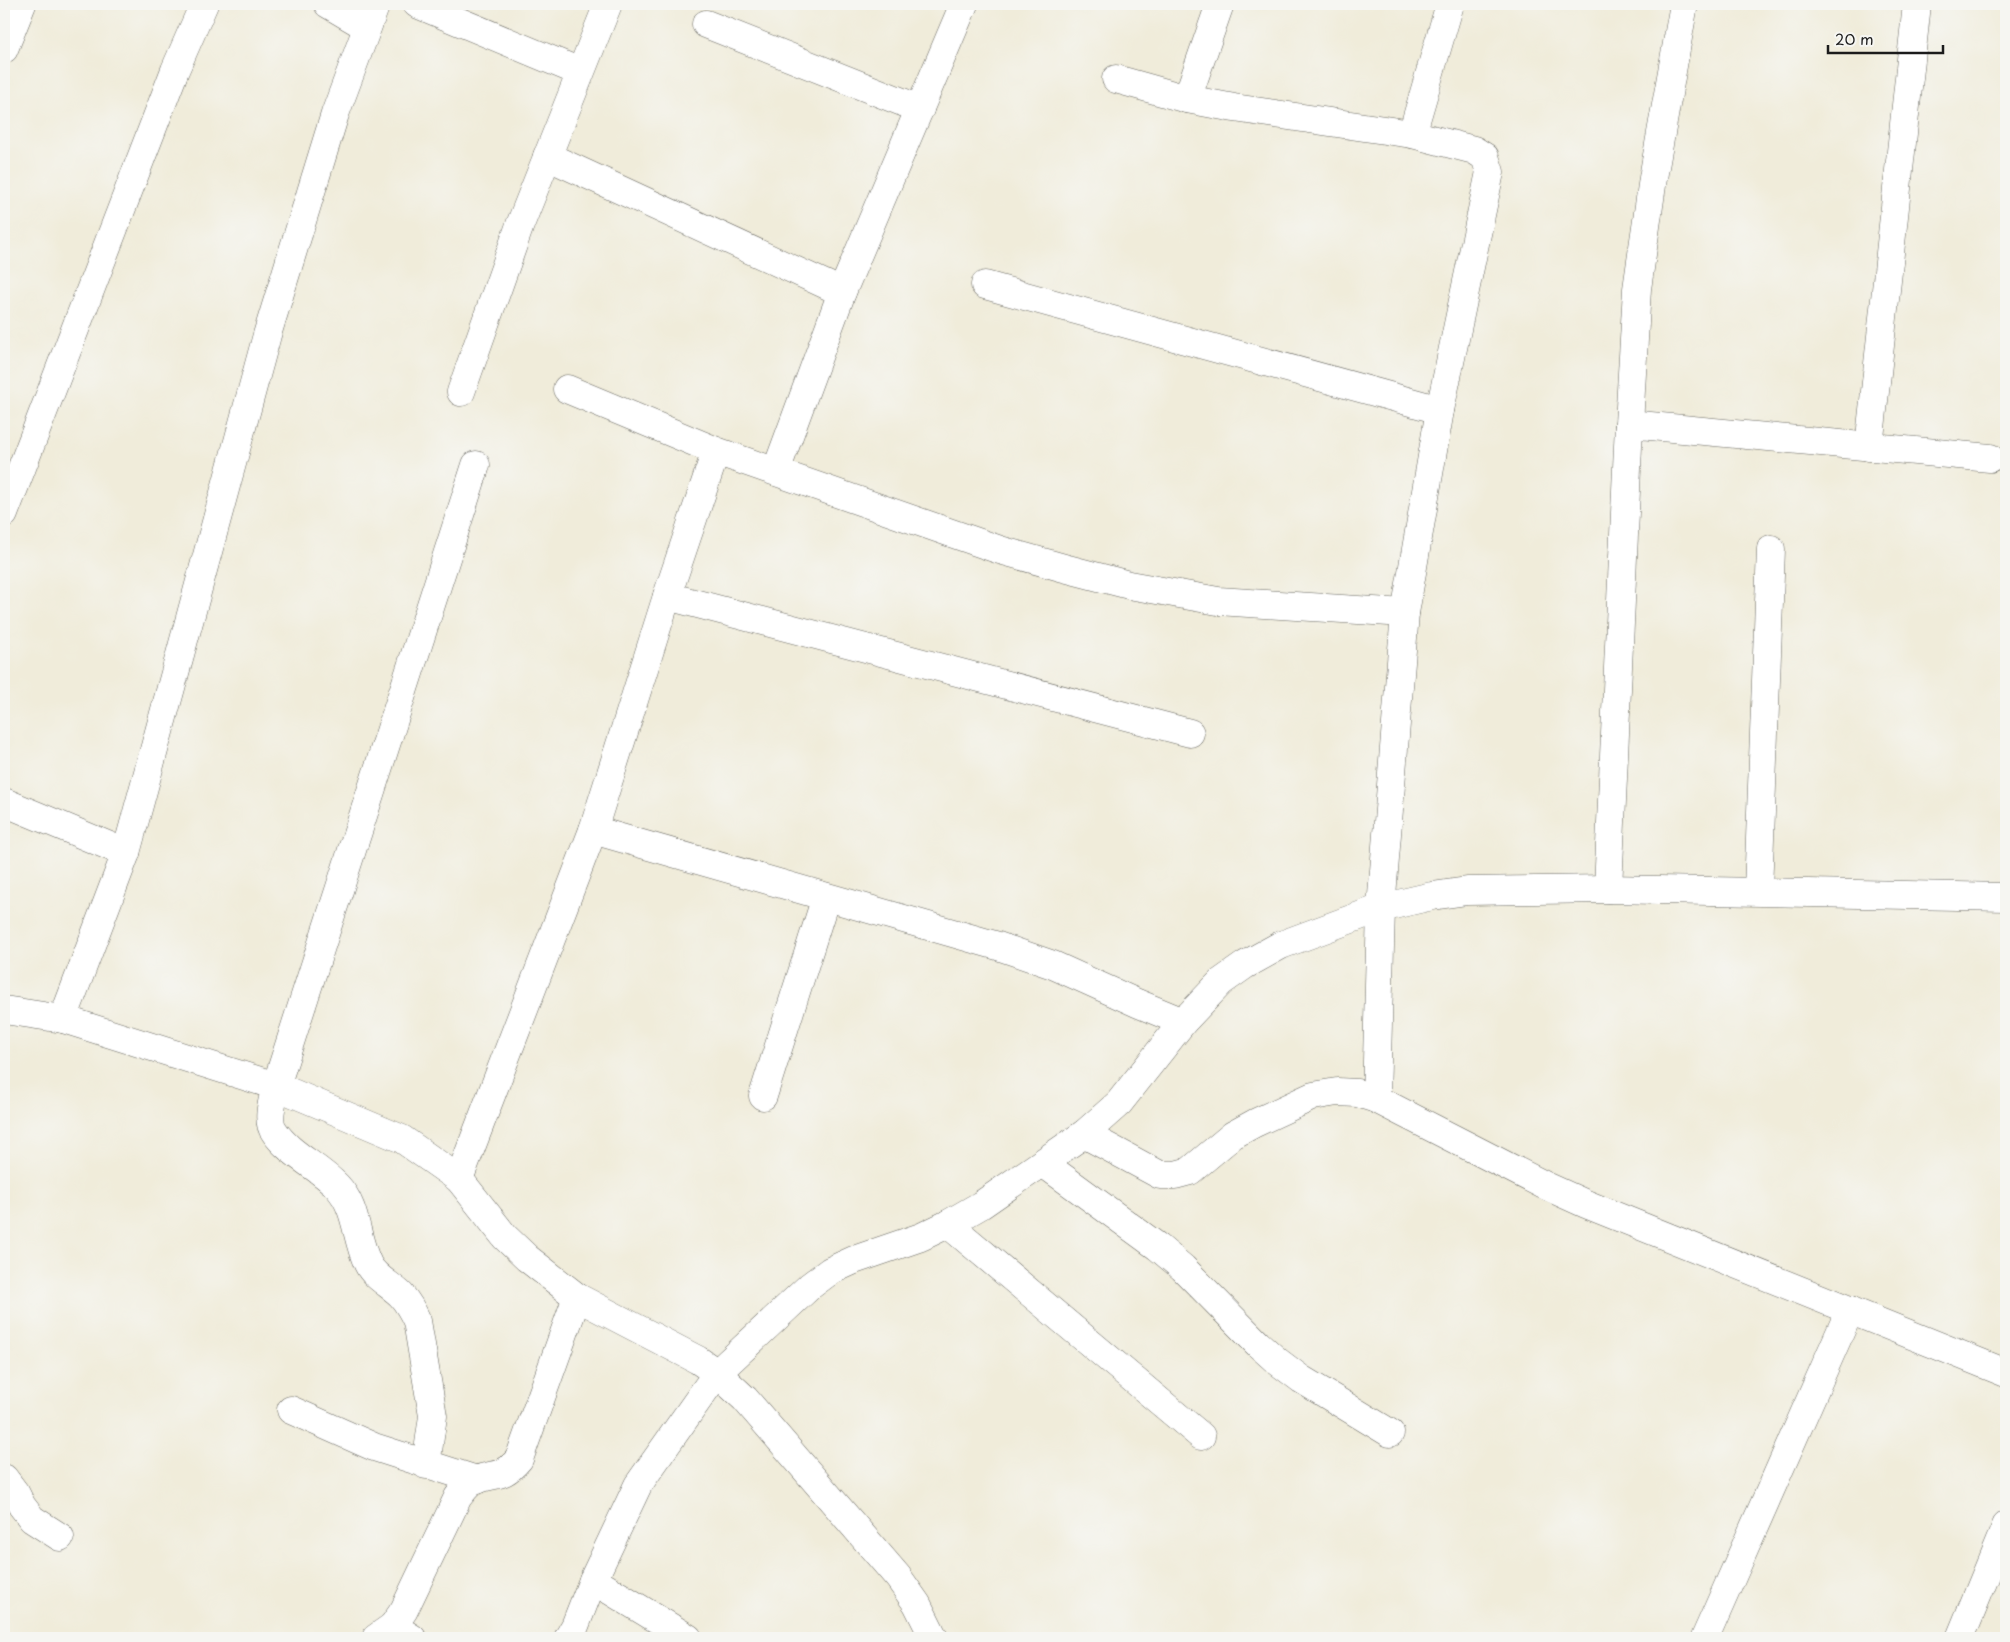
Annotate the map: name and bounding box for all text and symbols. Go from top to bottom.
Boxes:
scale bar [1828,22,1942,54]
text: 20 m [1835,27,1874,50]

